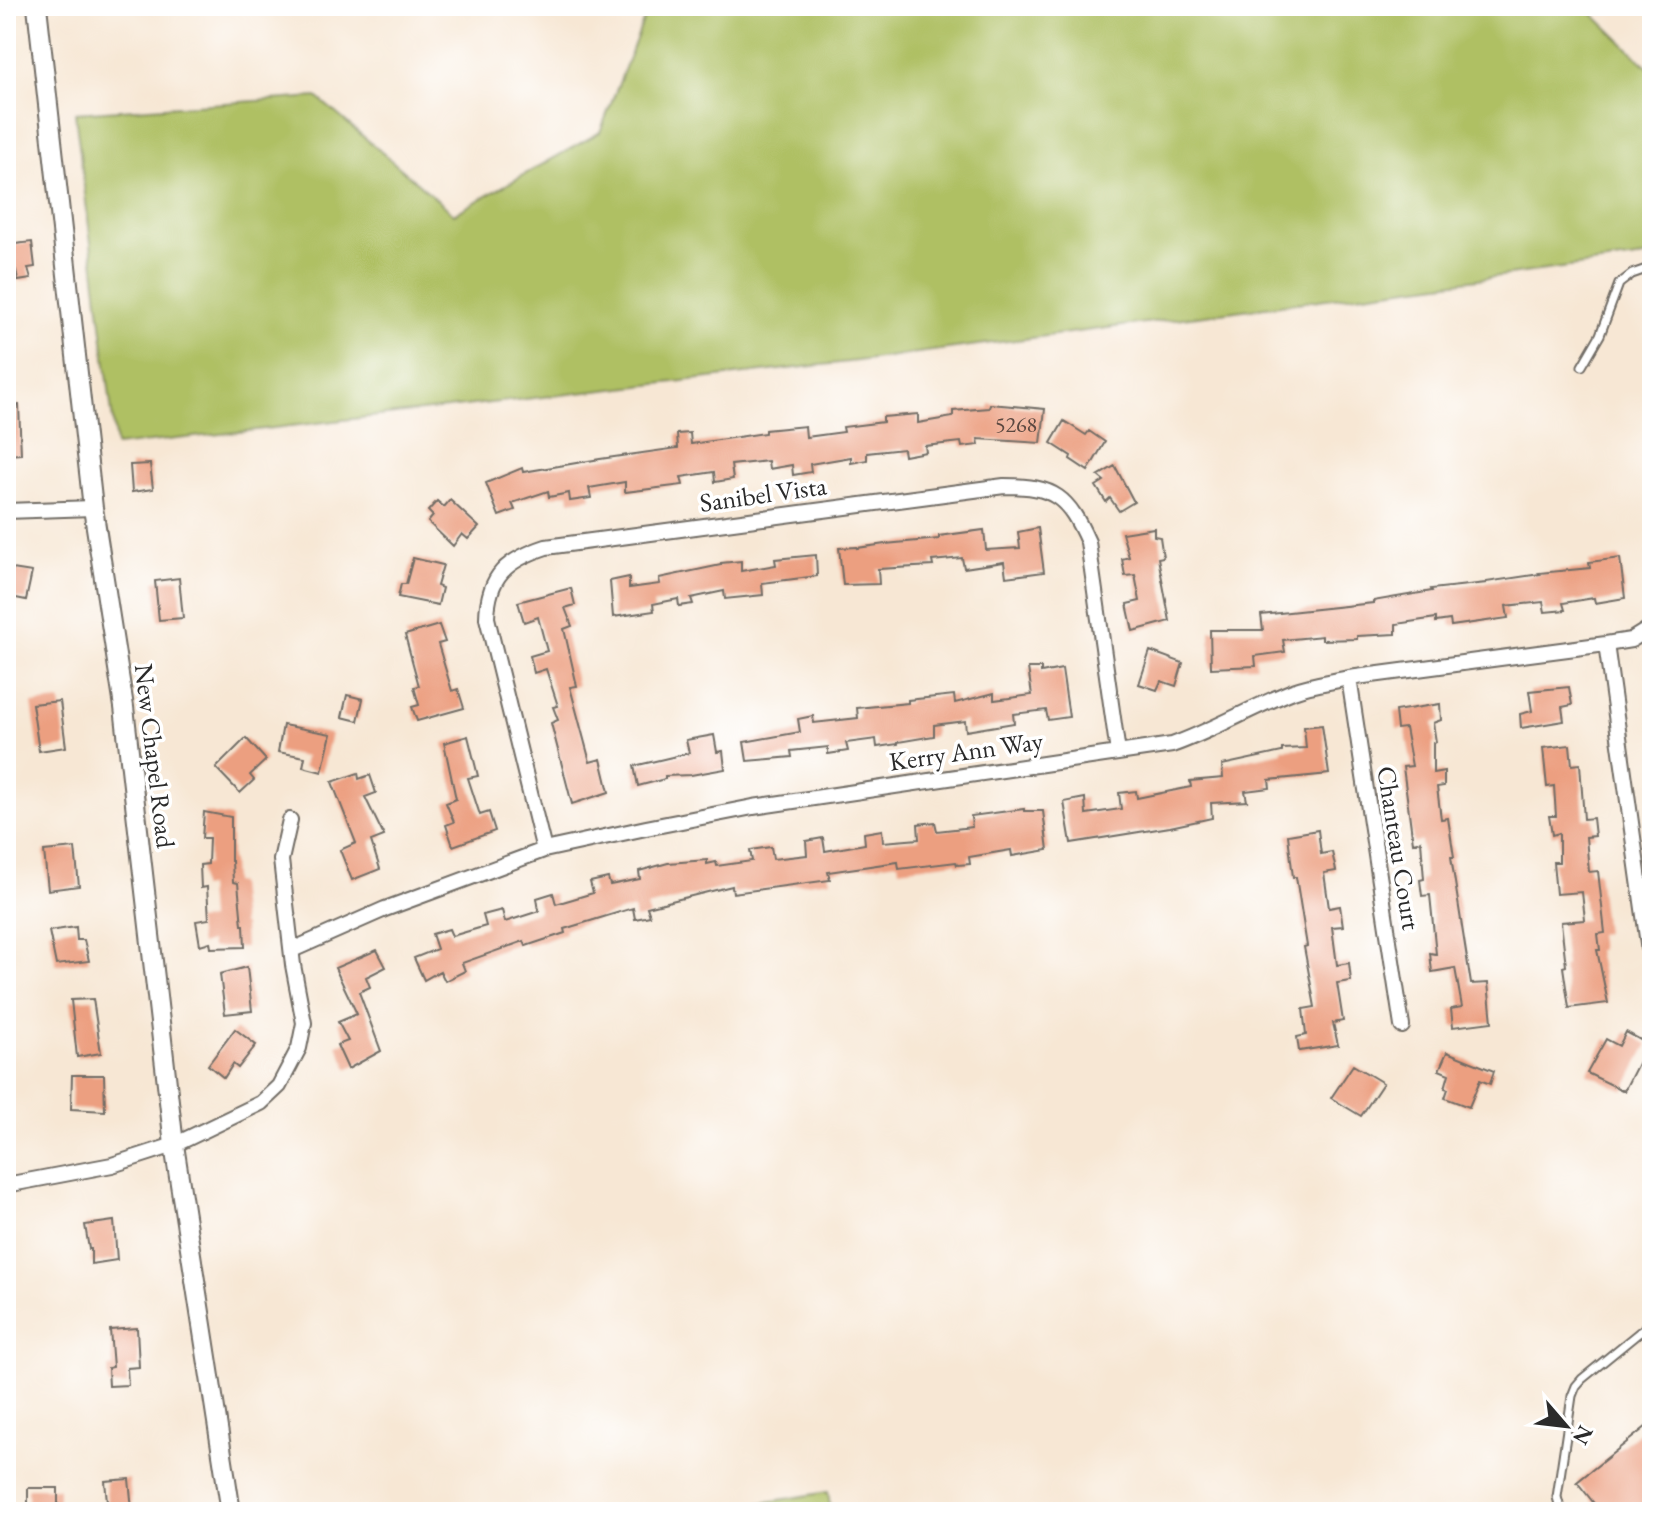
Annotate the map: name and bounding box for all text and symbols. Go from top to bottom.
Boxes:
house number: 5268 [995,410,1037,439]
street label: Sanibel Vista [697,468,829,520]
street label: New Chapel Road [127,662,183,851]
street label: Kerry Ann Way [887,723,1046,779]
street label: Chanteau Court [1369,764,1429,932]
north arrow [1526,1386,1606,1466]
text: N [1566,1420,1600,1450]

